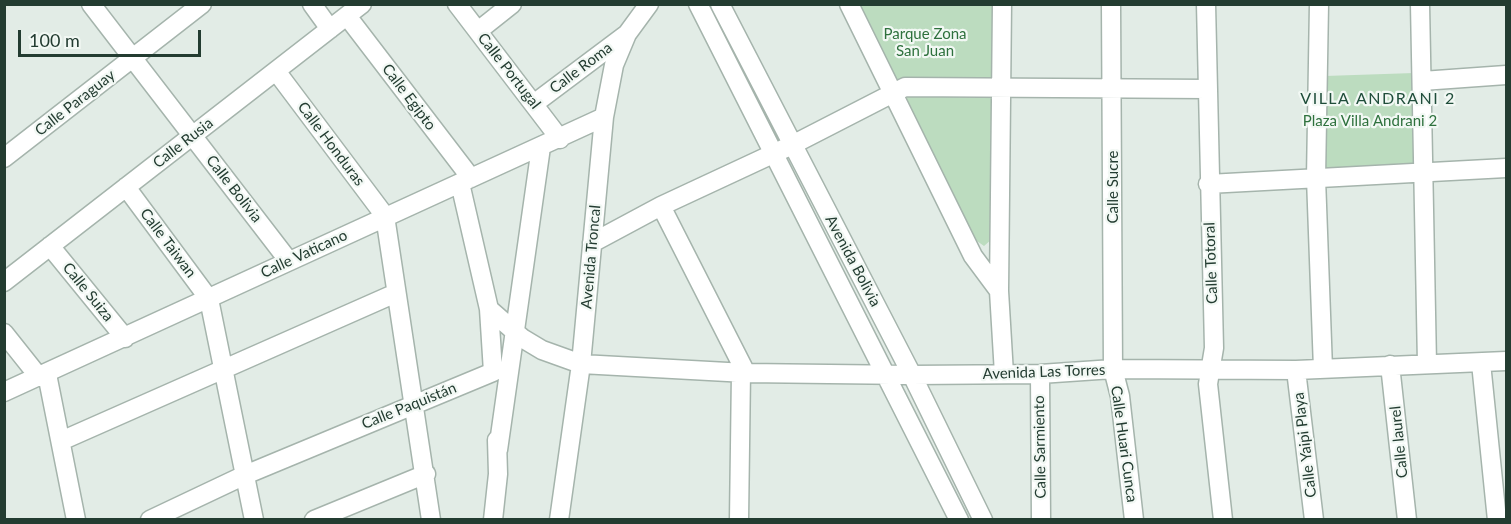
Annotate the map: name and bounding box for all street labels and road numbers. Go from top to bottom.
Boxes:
street label: Calle Portugal [474,29,544,113]
street label: Calle Roma [546,39,616,97]
street label: Calle Egipto [378,60,440,134]
street label: Calle Paraguay [31,66,119,140]
street label: Calle Honduras [294,98,368,190]
street label: Calle Rusia [149,114,217,172]
street label: Calle Sucre [1104,151,1122,223]
street label: Calle Bolivia [202,152,266,226]
street label: Avenida Troncal [577,204,605,310]
street label: Calle Taiwan [136,205,200,281]
street label: Avenida Bolivia [821,212,885,310]
street label: Calle Totoral [1201,222,1221,304]
street label: Calle Vaticano [258,226,350,282]
street label: Calle Suiza [59,259,117,325]
street label: Avenida Las Torres [982,361,1106,383]
street label: Calle Paquistán [359,379,459,433]
street label: Calle Huari Cunca [1107,385,1141,503]
street label: Calle Yaipi Playa [1290,391,1320,499]
street label: Calle Sarmiento [1030,395,1050,499]
street label: Calle laurel [1386,405,1412,479]

